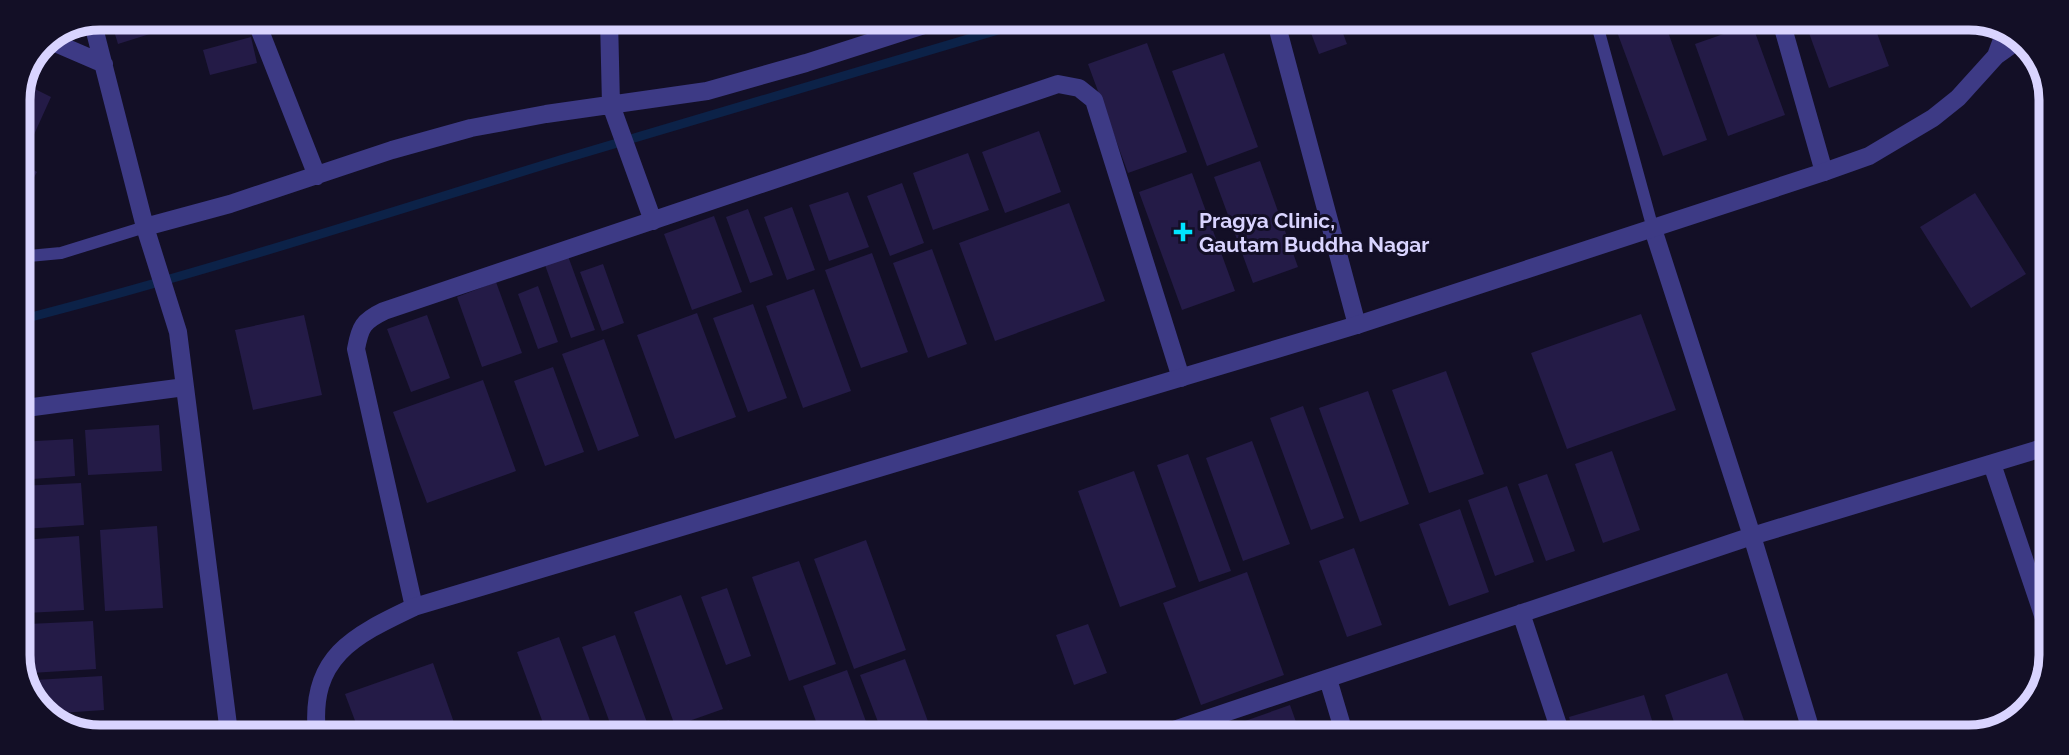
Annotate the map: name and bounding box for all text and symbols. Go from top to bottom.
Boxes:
place label: Pragya Clinic, Gautam Buddha Nagar [1199,208,1429,257]
marker: Pragya Clinic, Gautam Buddha Nagar [1173,222,1193,242]

